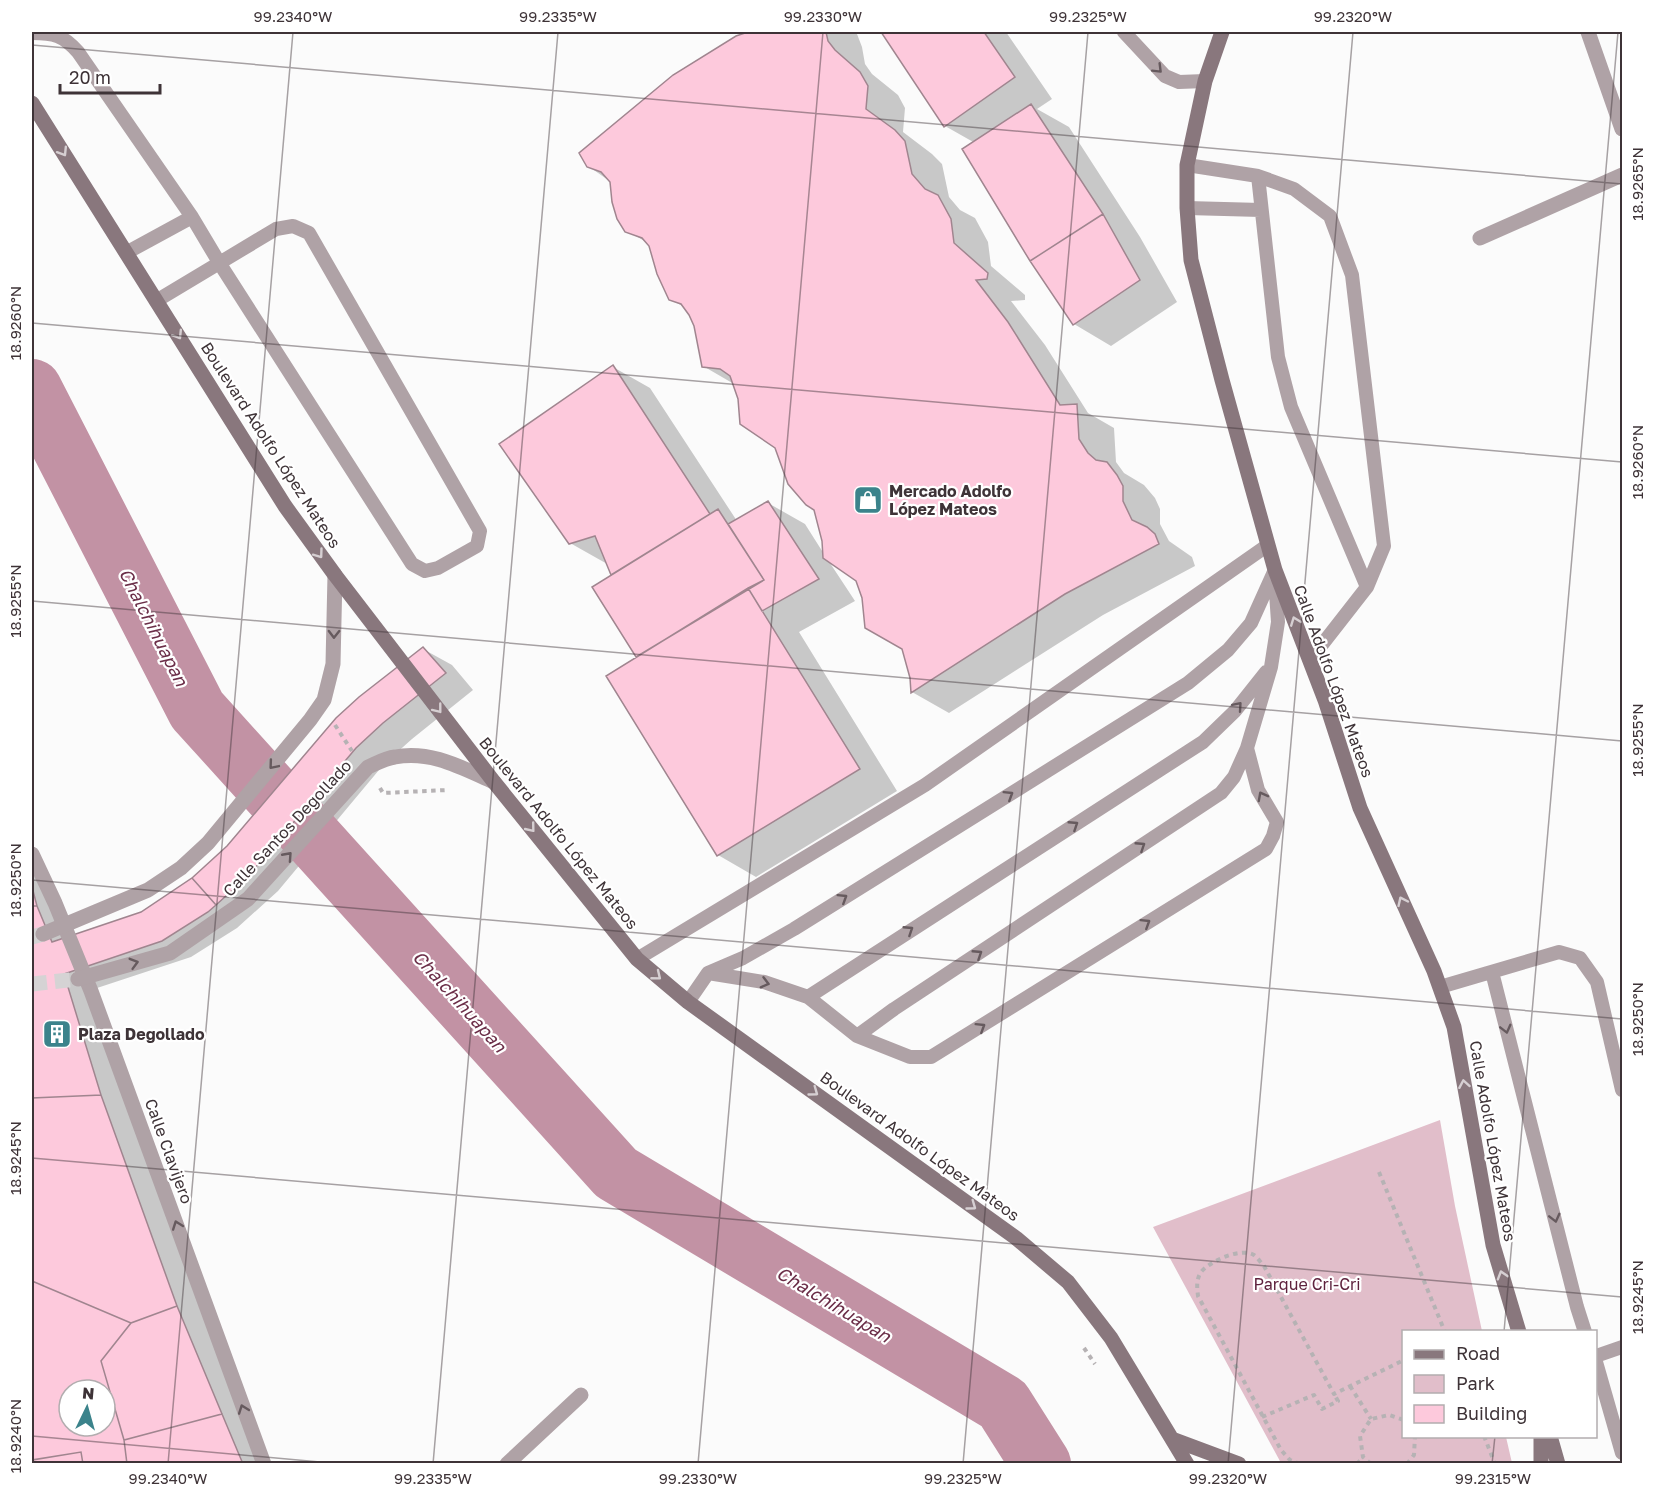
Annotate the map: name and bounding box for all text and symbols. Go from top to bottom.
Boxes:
text: 99.2340°W [254,7,332,25]
text: 99.2335°W [519,7,597,25]
text: 99.2330°W [784,7,862,25]
text: 99.2325°W [1049,7,1127,25]
text: 99.2320°W [1314,7,1392,25]
scale bar [60,57,160,95]
one-way arrow [1150,62,1161,73]
text: 20 m [69,66,111,88]
one-way arrow [55,146,67,156]
text: 18.9265°N [1628,147,1646,221]
text: 18.9260°N [6,286,24,360]
one-way arrow [170,329,182,339]
street label: Boulevard Adolfo López Mateos [197,338,345,552]
text: 18.9260°N [1628,425,1646,499]
place label: Mercado Adolfo López Mateos [889,481,1012,519]
shop icon: Mercado Adolfo López Mateos [852,484,884,516]
one-way arrow [312,547,323,558]
text: 18.9255°N [6,564,24,638]
water label: Chalchihuapan [115,564,194,690]
street label: Calle Adolfo López Mateos [1290,582,1378,780]
one-way arrow [1290,616,1302,627]
one-way arrow [327,629,340,638]
one-way arrow [430,702,441,713]
one-way arrow [1231,702,1242,713]
text: 18.9255°N [1628,703,1646,777]
street label: Boulevard Adolfo López Mateos [475,733,643,933]
street label: Calle Santos Degollado [219,756,355,900]
one-way arrow [269,758,280,769]
one-way arrow [1003,790,1013,802]
one-way arrow [1258,792,1269,803]
one-way arrow [523,821,534,832]
one-way arrow [1067,821,1078,832]
one-way arrow [1135,842,1145,854]
text: 18.9250°N [6,843,24,917]
one-way arrow [281,852,292,863]
one-way arrow [837,895,848,906]
one-way arrow [1398,896,1410,907]
one-way arrow [1140,919,1150,931]
one-way arrow [903,926,914,937]
water label: Chalchihuapan [409,946,512,1057]
one-way arrow [971,950,982,961]
one-way arrow [128,958,139,970]
one-way arrow [650,969,661,980]
one-way arrow [760,976,770,988]
text: 18.9250°N [1628,982,1646,1056]
building icon: Plaza Degollado [41,1018,73,1050]
one-way arrow [975,1022,985,1034]
one-way arrow [1499,1023,1512,1033]
place label: Plaza Degollado [78,1024,205,1044]
street label: Calle Adolfo López Mateos [1465,1039,1521,1243]
street label: Boulevard Adolfo López Mateos [816,1067,1024,1225]
one-way arrow [1458,1080,1471,1090]
one-way arrow [807,1085,818,1096]
street label: Calle Clavijero [141,1096,197,1206]
text: 18.9245°N [6,1121,24,1195]
one-way arrow [965,1199,976,1210]
one-way arrow [1547,1212,1560,1222]
one-way arrow [171,1220,184,1231]
text: 18.9245°N [1628,1260,1646,1334]
water label: Chalchihuapan [773,1261,896,1347]
one-way arrow [1497,1271,1509,1281]
park label: Parque Cri-Cri [1253,1274,1361,1294]
legend [1402,1330,1597,1438]
text: Road [1456,1342,1500,1364]
text: Park [1456,1372,1495,1394]
north arrow [57,1378,117,1438]
text: N [81,1383,95,1404]
text: 18.9240°N [6,1399,24,1473]
text: Building [1456,1402,1527,1424]
one-way arrow [238,1404,251,1414]
text: 99.2340°W [129,1469,207,1487]
text: 99.2335°W [394,1469,472,1487]
text: 99.2330°W [659,1469,737,1487]
text: 99.2325°W [924,1469,1002,1487]
text: 99.2320°W [1189,1469,1267,1487]
text: 99.2315°W [1455,1469,1531,1487]

